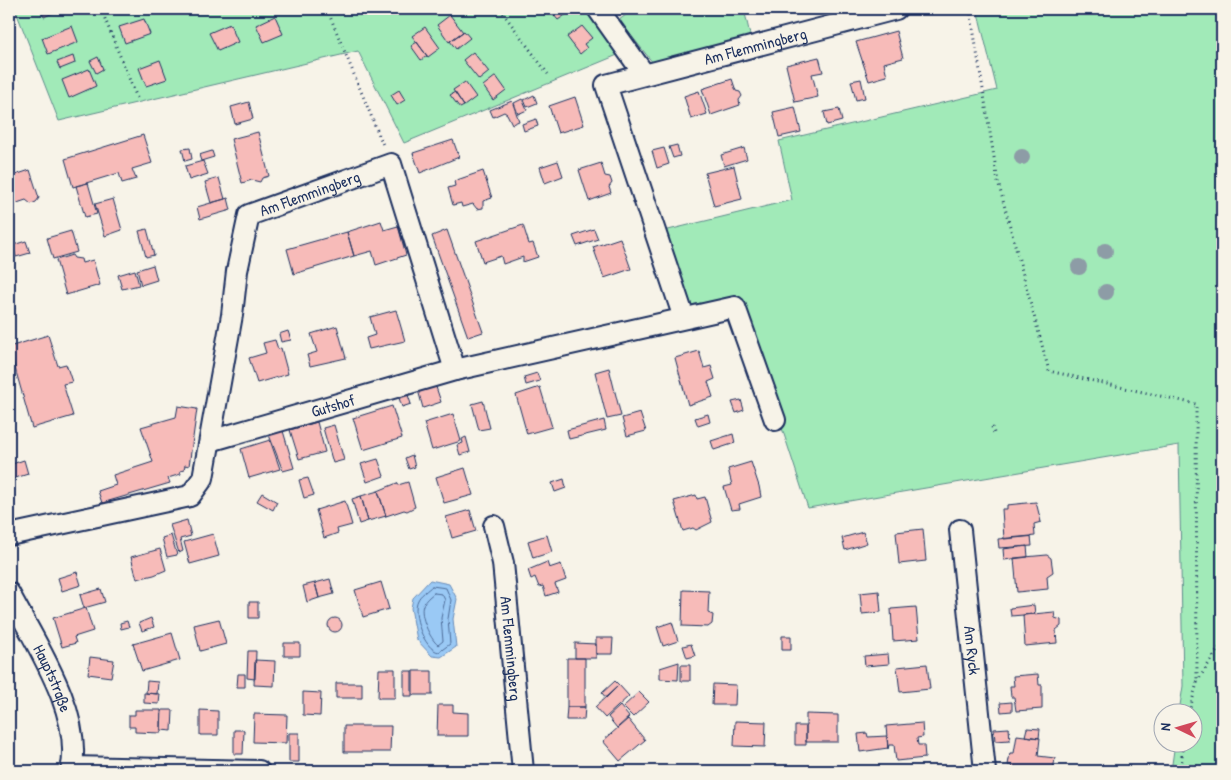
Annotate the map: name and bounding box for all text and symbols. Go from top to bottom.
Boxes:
street label: Am Flemmingberg [702,22,809,70]
street label: Am Flemmingberg [257,165,363,221]
street label: Gutshof [308,389,358,422]
street label: Am Flemmingberg [495,595,527,702]
street label: Am Ryck [959,625,986,676]
street label: Hauptstraße [28,641,77,715]
north arrow [1154,702,1204,752]
text: N [1155,722,1174,731]

